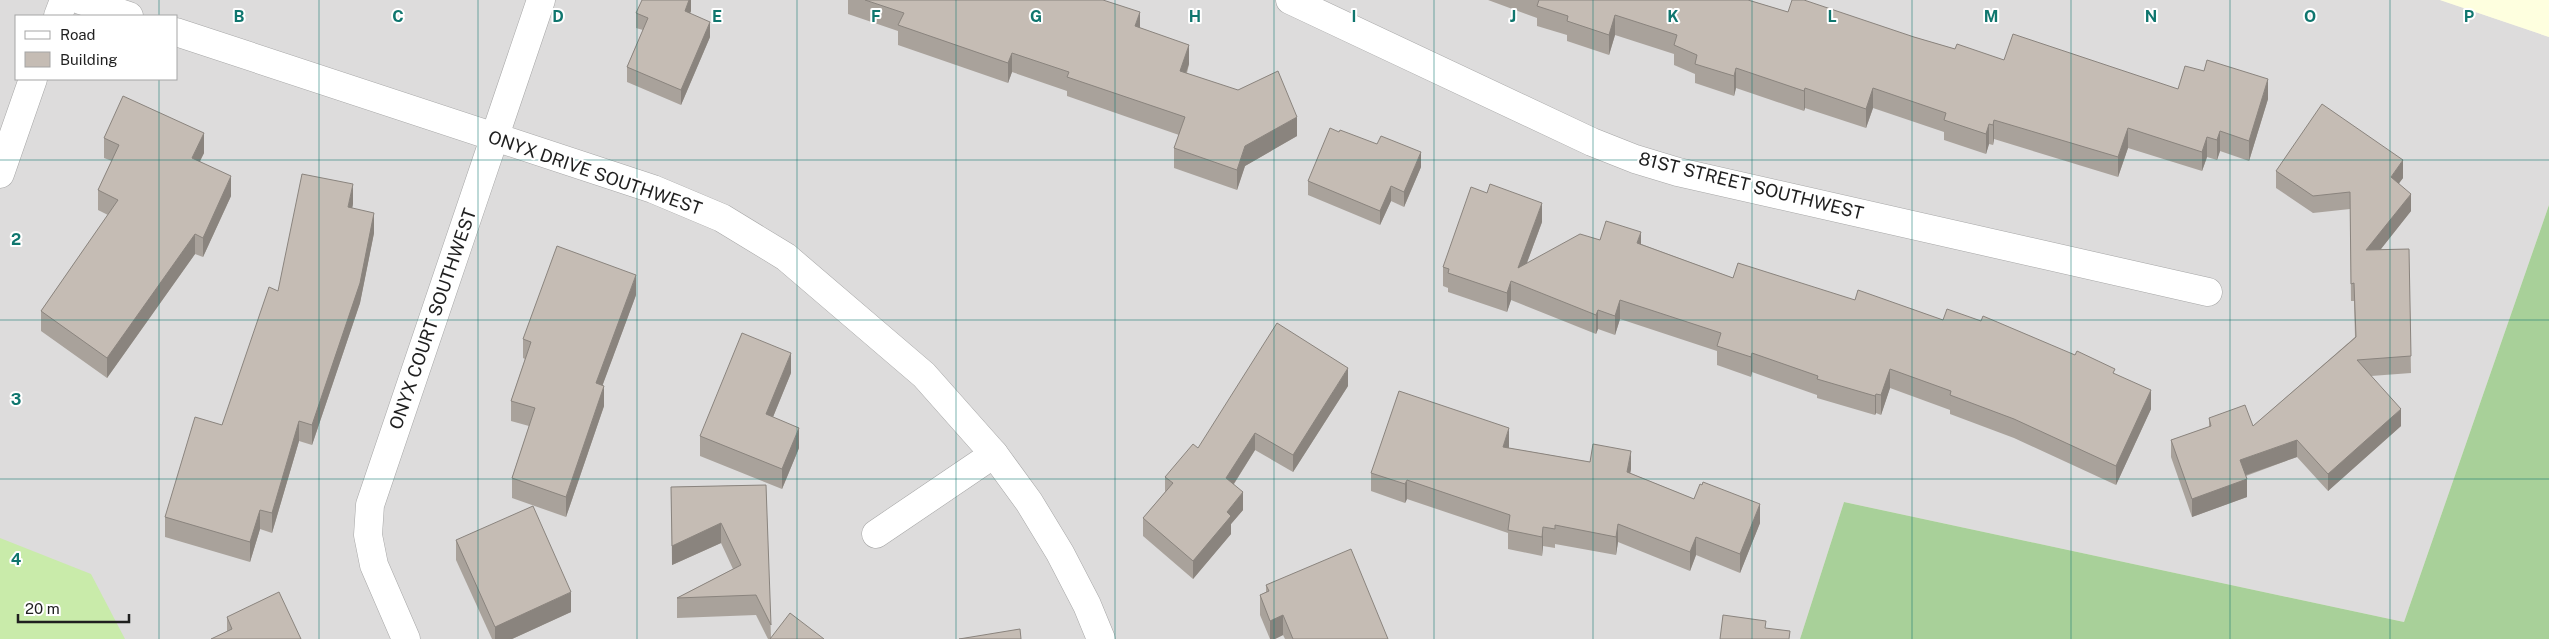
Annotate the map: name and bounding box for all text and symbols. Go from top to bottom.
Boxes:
text: B [234,7,245,26]
text: C [392,7,404,26]
text: D [552,7,564,26]
text: E [712,7,722,26]
text: F [871,7,881,26]
text: G [1030,7,1042,26]
text: H [1189,7,1201,26]
text: I [1352,7,1356,26]
text: J [1510,7,1516,26]
text: K [1667,7,1679,26]
text: L [1827,7,1837,26]
text: M [1984,7,1998,26]
text: N [2145,7,2157,26]
text: O [2304,7,2316,26]
text: P [2464,7,2474,26]
legend [15,15,178,80]
text: Road [60,26,96,43]
text: Building [60,51,118,68]
street label: ONYX DRIVE SOUTHWEST [485,126,705,219]
street label: 81ST STREET SOUTHWEST [1637,147,1866,224]
street label: ONYX COURT SOUTHWEST [385,205,480,432]
text: 2 [11,230,21,249]
text: 3 [11,390,21,409]
text: 4 [11,550,22,569]
scale bar [18,592,129,624]
text: 20 m [25,600,60,617]

